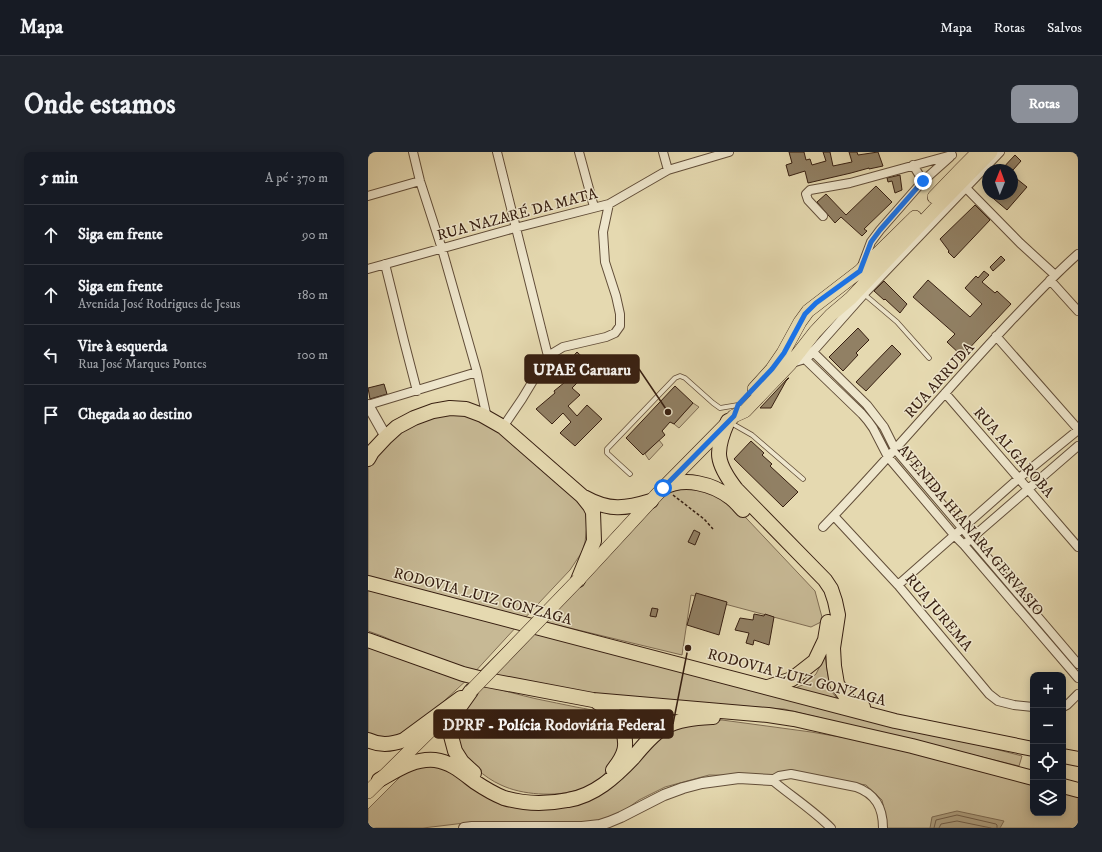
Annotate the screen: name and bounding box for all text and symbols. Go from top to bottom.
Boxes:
text: Mapa [20,16,63,39]
text: Mapa [940,19,972,37]
text: Rotas [994,19,1025,37]
text: Salvos [1047,19,1082,37]
button: Rotas [1011,85,1078,123]
text: Onde estamos [24,87,176,122]
north arrow [982,164,1018,200]
text: 5 min [40,167,78,189]
text: A pé · 370 m [265,170,328,186]
route end [914,172,932,190]
street label: RUA NAZARÉ DA MATA [435,184,600,245]
icon: ahead [40,224,62,246]
text: Siga em frente [78,225,163,244]
text: 90 m [302,227,328,243]
text: Siga em frente [78,277,163,296]
icon: ahead [40,284,62,306]
text: 180 m [297,287,328,303]
text: Avenida José Rodrigues de Jesus [78,296,240,312]
text: Vire à esquerda [78,337,167,356]
street label: RUA ARRUDA [900,338,979,422]
icon: left [40,344,62,366]
text: 100 m [297,347,328,363]
callout: UPAE Caruaru [525,355,639,383]
text: Rua José Marques Pontes [78,356,207,372]
text: UPAE Caruaru [533,360,631,380]
street label: RUA ALGAROBA [969,403,1058,502]
icon: arrive [40,404,62,426]
text: Chegada ao destino [78,405,192,424]
street label: AVENIDA HIANARA GERVASIO [893,441,1048,620]
route start [654,479,672,497]
street label: RODOVIA LUIZ GONZAGA [392,563,575,630]
street label: RUA JUREMA [901,570,977,655]
street label: RODOVIA LUIZ GONZAGA [706,644,889,711]
map controls [1030,672,1066,816]
button: + [1030,672,1066,708]
button: − [1030,708,1066,744]
callout: DPRF - Polícia Rodoviária Federal [434,710,673,738]
text: DPRF - Polícia Rodoviária Federal [443,715,666,735]
button: locate [1030,744,1066,780]
button: layers [1030,780,1066,816]

